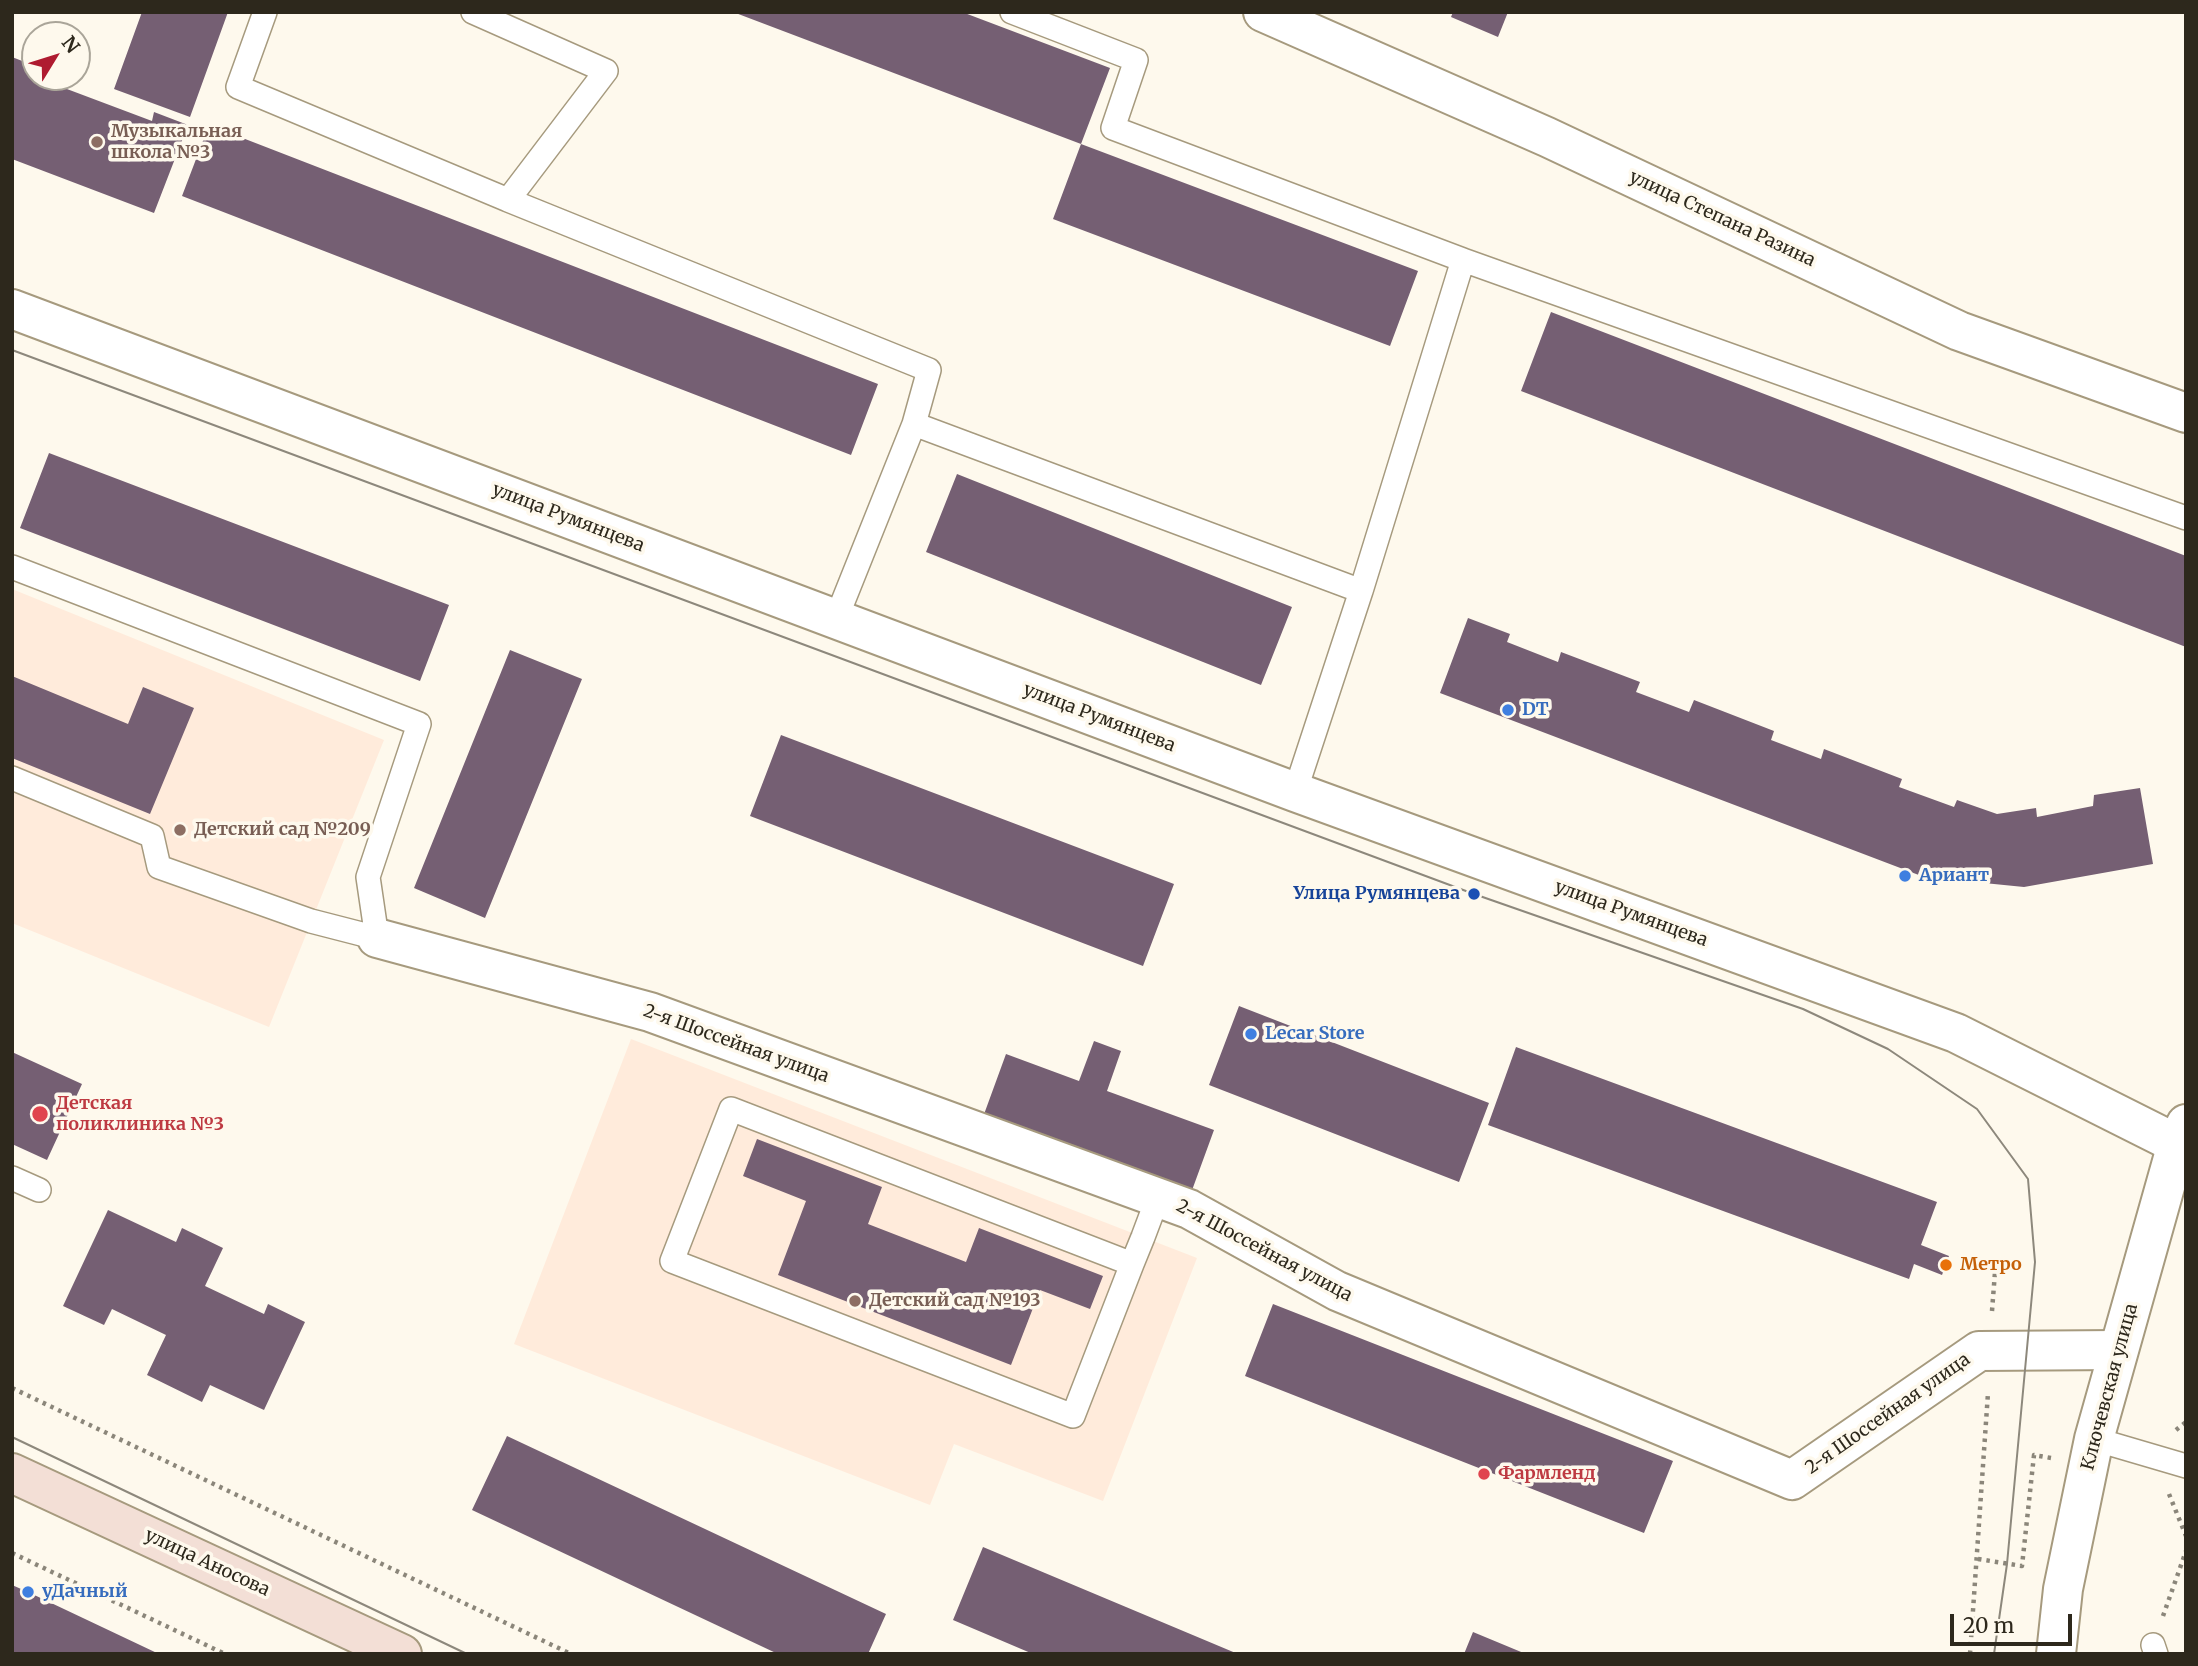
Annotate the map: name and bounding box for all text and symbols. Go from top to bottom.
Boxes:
north arrow [21,21,91,91]
text: N [57,31,85,58]
place label: Музыкальная школа №3 [111,121,242,164]
marker: Музыкальная школа №3 [89,134,105,150]
street label: улица Степана Разина [1625,166,1819,272]
street label: улица Румянцева [489,479,647,557]
street label: улица Румянцева [1020,679,1178,757]
place label: DT [1522,699,1549,721]
marker: DT [1500,702,1516,718]
place label: Детский сад №209 [194,819,371,841]
marker: Детский сад №209 [172,822,188,838]
place label: Ариант [1919,865,1989,887]
marker: Ариант [1897,868,1913,884]
street label: улица Румянцева [1552,876,1710,952]
place label: Улица Румянцева [1294,883,1460,905]
marker: Улица Румянцева [1466,886,1482,902]
street label: 2-я Шоссейная улица [640,1000,832,1088]
place label: Lecar Store [1265,1023,1365,1045]
marker: Lecar Store [1243,1026,1259,1042]
place label: Детская поликлиника №3 [56,1093,224,1136]
marker: Детская поликлиника №3 [30,1104,50,1124]
street label: 2-я Шоссейная улица [1172,1195,1356,1307]
place label: Метро [1960,1254,2022,1276]
marker: Метро [1938,1257,1954,1273]
place label: Детский сад №193 [869,1290,1041,1312]
marker: Детский сад №193 [847,1293,863,1309]
street label: Ключевская улица [2077,1301,2143,1473]
street label: 2-я Шоссейная улица [1802,1349,1974,1479]
place label: Фармленд [1498,1463,1596,1485]
marker: Фармленд [1476,1466,1492,1482]
street label: улица Аносова [141,1525,273,1601]
place label: уДачный [42,1581,128,1603]
marker: уДачный [20,1584,36,1600]
scale bar [1953,1600,2076,1644]
text: 20 m [1963,1612,2014,1639]

